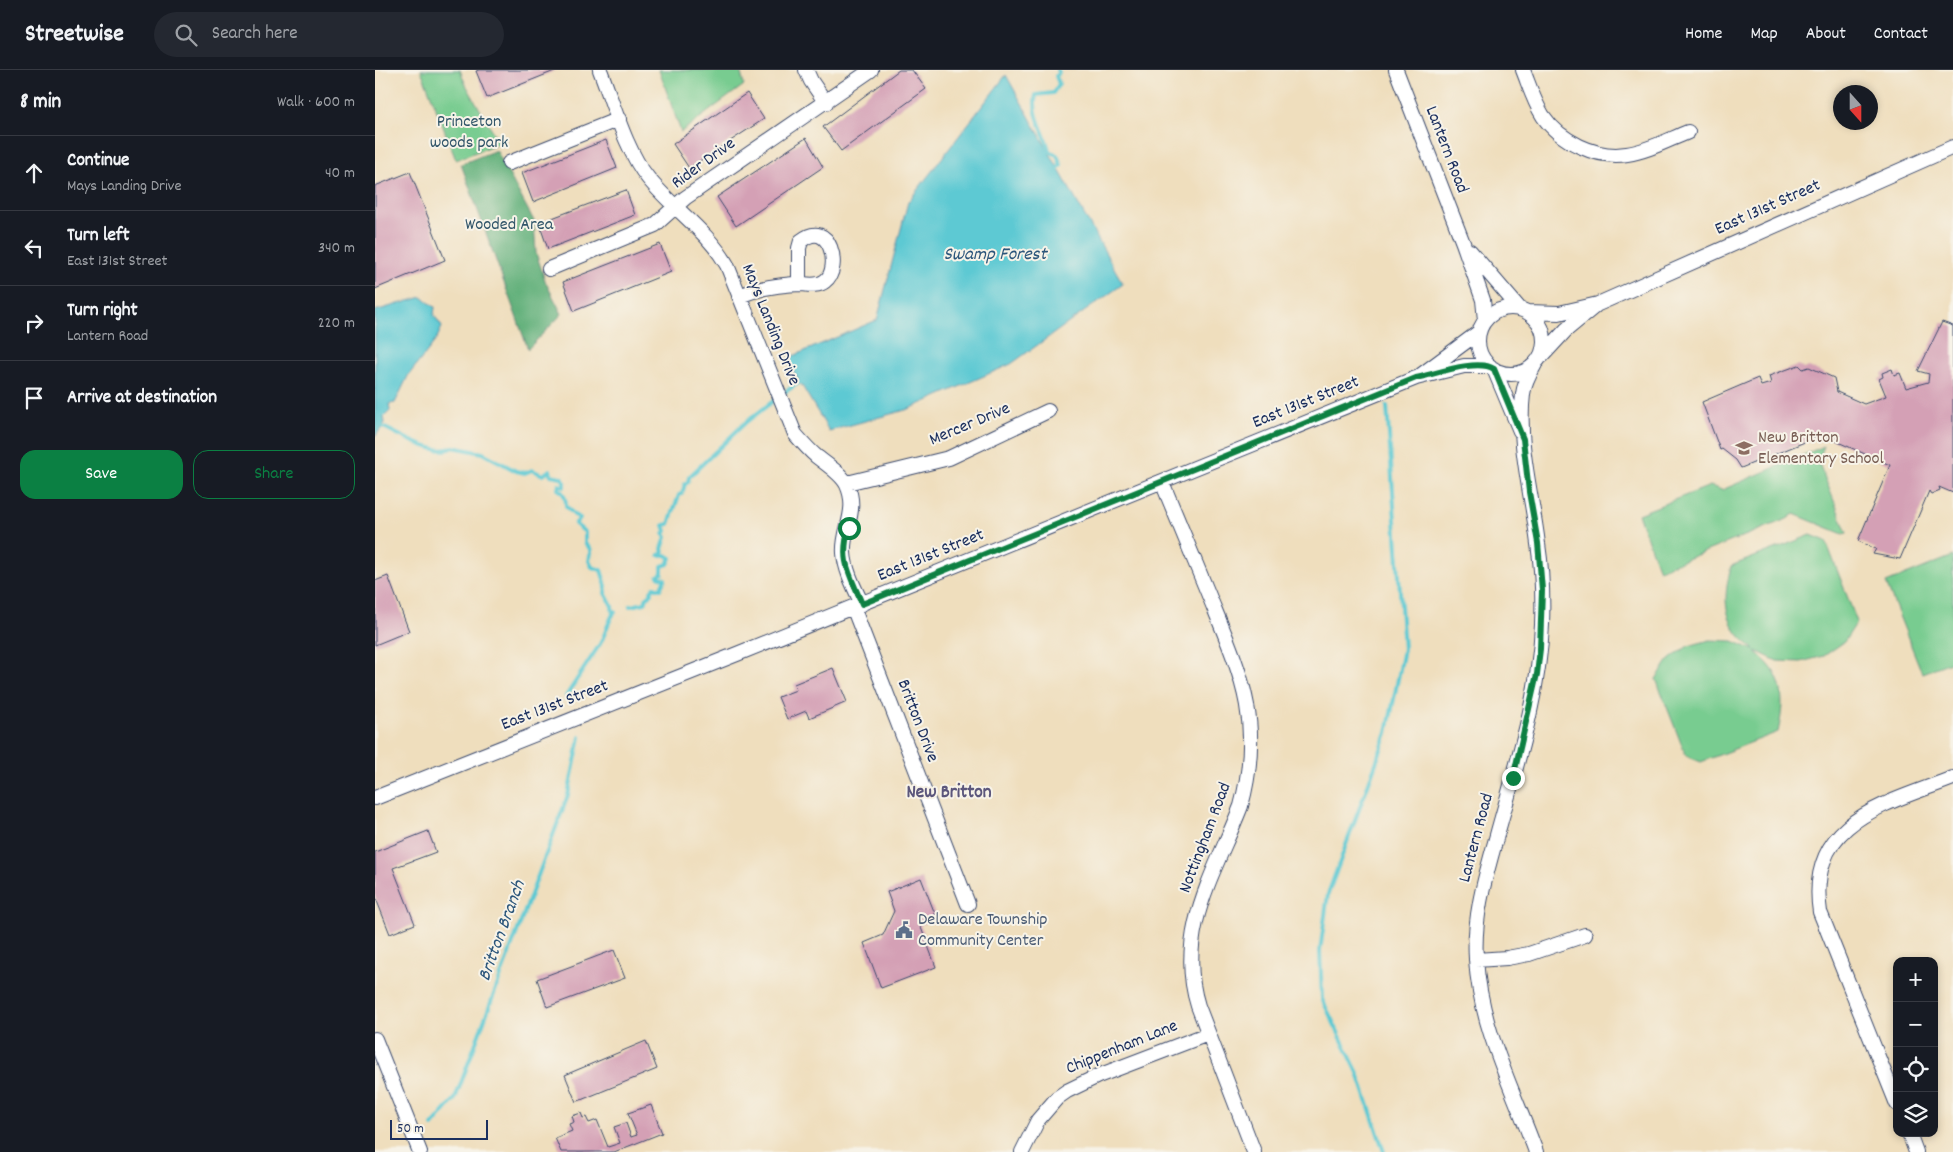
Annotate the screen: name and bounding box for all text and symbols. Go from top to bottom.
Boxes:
search box [154,12,504,57]
text: Streetwise [25,18,124,52]
icon: search [172,21,200,49]
text: Search here [212,21,298,48]
text: Home [1685,22,1722,47]
text: Map [1750,22,1778,47]
text: About [1806,22,1846,47]
text: Contact [1874,22,1928,47]
north arrow [1833,85,1878,130]
text: 8 min [20,88,61,118]
text: Walk · 600 m [277,91,355,114]
street label: Lantern Road [1418,103,1474,197]
park label: Princeton woods park [430,110,508,156]
street label: Rider Drive [667,132,741,196]
text: Continue [67,148,129,175]
icon: ahead [20,159,48,187]
text: 40 m [325,162,355,185]
street label: East 131st Street [1711,173,1825,242]
text: Mays Landing Drive [67,175,182,198]
park label: Wooded Area [465,213,554,238]
text: Turn left [67,223,130,250]
icon: left [20,234,48,262]
text: 340 m [318,237,355,260]
water label: Swamp Forest [943,242,1049,269]
text: East 131st Street [67,250,167,273]
street label: Mays Landing Drive [734,261,806,389]
text: Turn right [67,298,138,325]
icon: right [20,309,48,337]
text: 220 m [318,312,355,335]
text: Lantern Road [67,325,148,348]
street label: East 131st Street [1249,370,1363,436]
icon: arrive [20,384,48,412]
text: Arrive at destination [67,385,217,412]
street label: Mercer Drive [926,397,1014,453]
place label: New Britton Elementary School [1758,426,1885,472]
school or university icon: New Britton Elementary School [1734,438,1754,458]
button: Save [20,450,183,499]
button: Share [193,450,355,499]
route start [838,517,861,540]
street label: East 131st Street [874,523,988,589]
street label: East 131st Street [498,674,613,738]
street label: Britton Drive [890,676,944,766]
route end [1502,767,1525,790]
street label: Nottingham Road [1173,779,1239,897]
district label: New Britton [906,780,992,807]
street label: Lantern Road [1453,791,1501,885]
water label: Britton Branch [472,876,534,985]
place label: Delaware Township Community Center [918,908,1048,954]
public building icon: Delaware Township Community Center [894,920,914,940]
map controls [1893,957,1938,1137]
button: + [1893,957,1938,1002]
button: − [1893,1002,1938,1047]
street label: Chippenham Lane [1062,1014,1182,1082]
button: locate [1893,1047,1938,1092]
button: layers [1893,1092,1938,1137]
scale bar [390,1117,487,1140]
text: 50 m [397,1119,424,1139]

